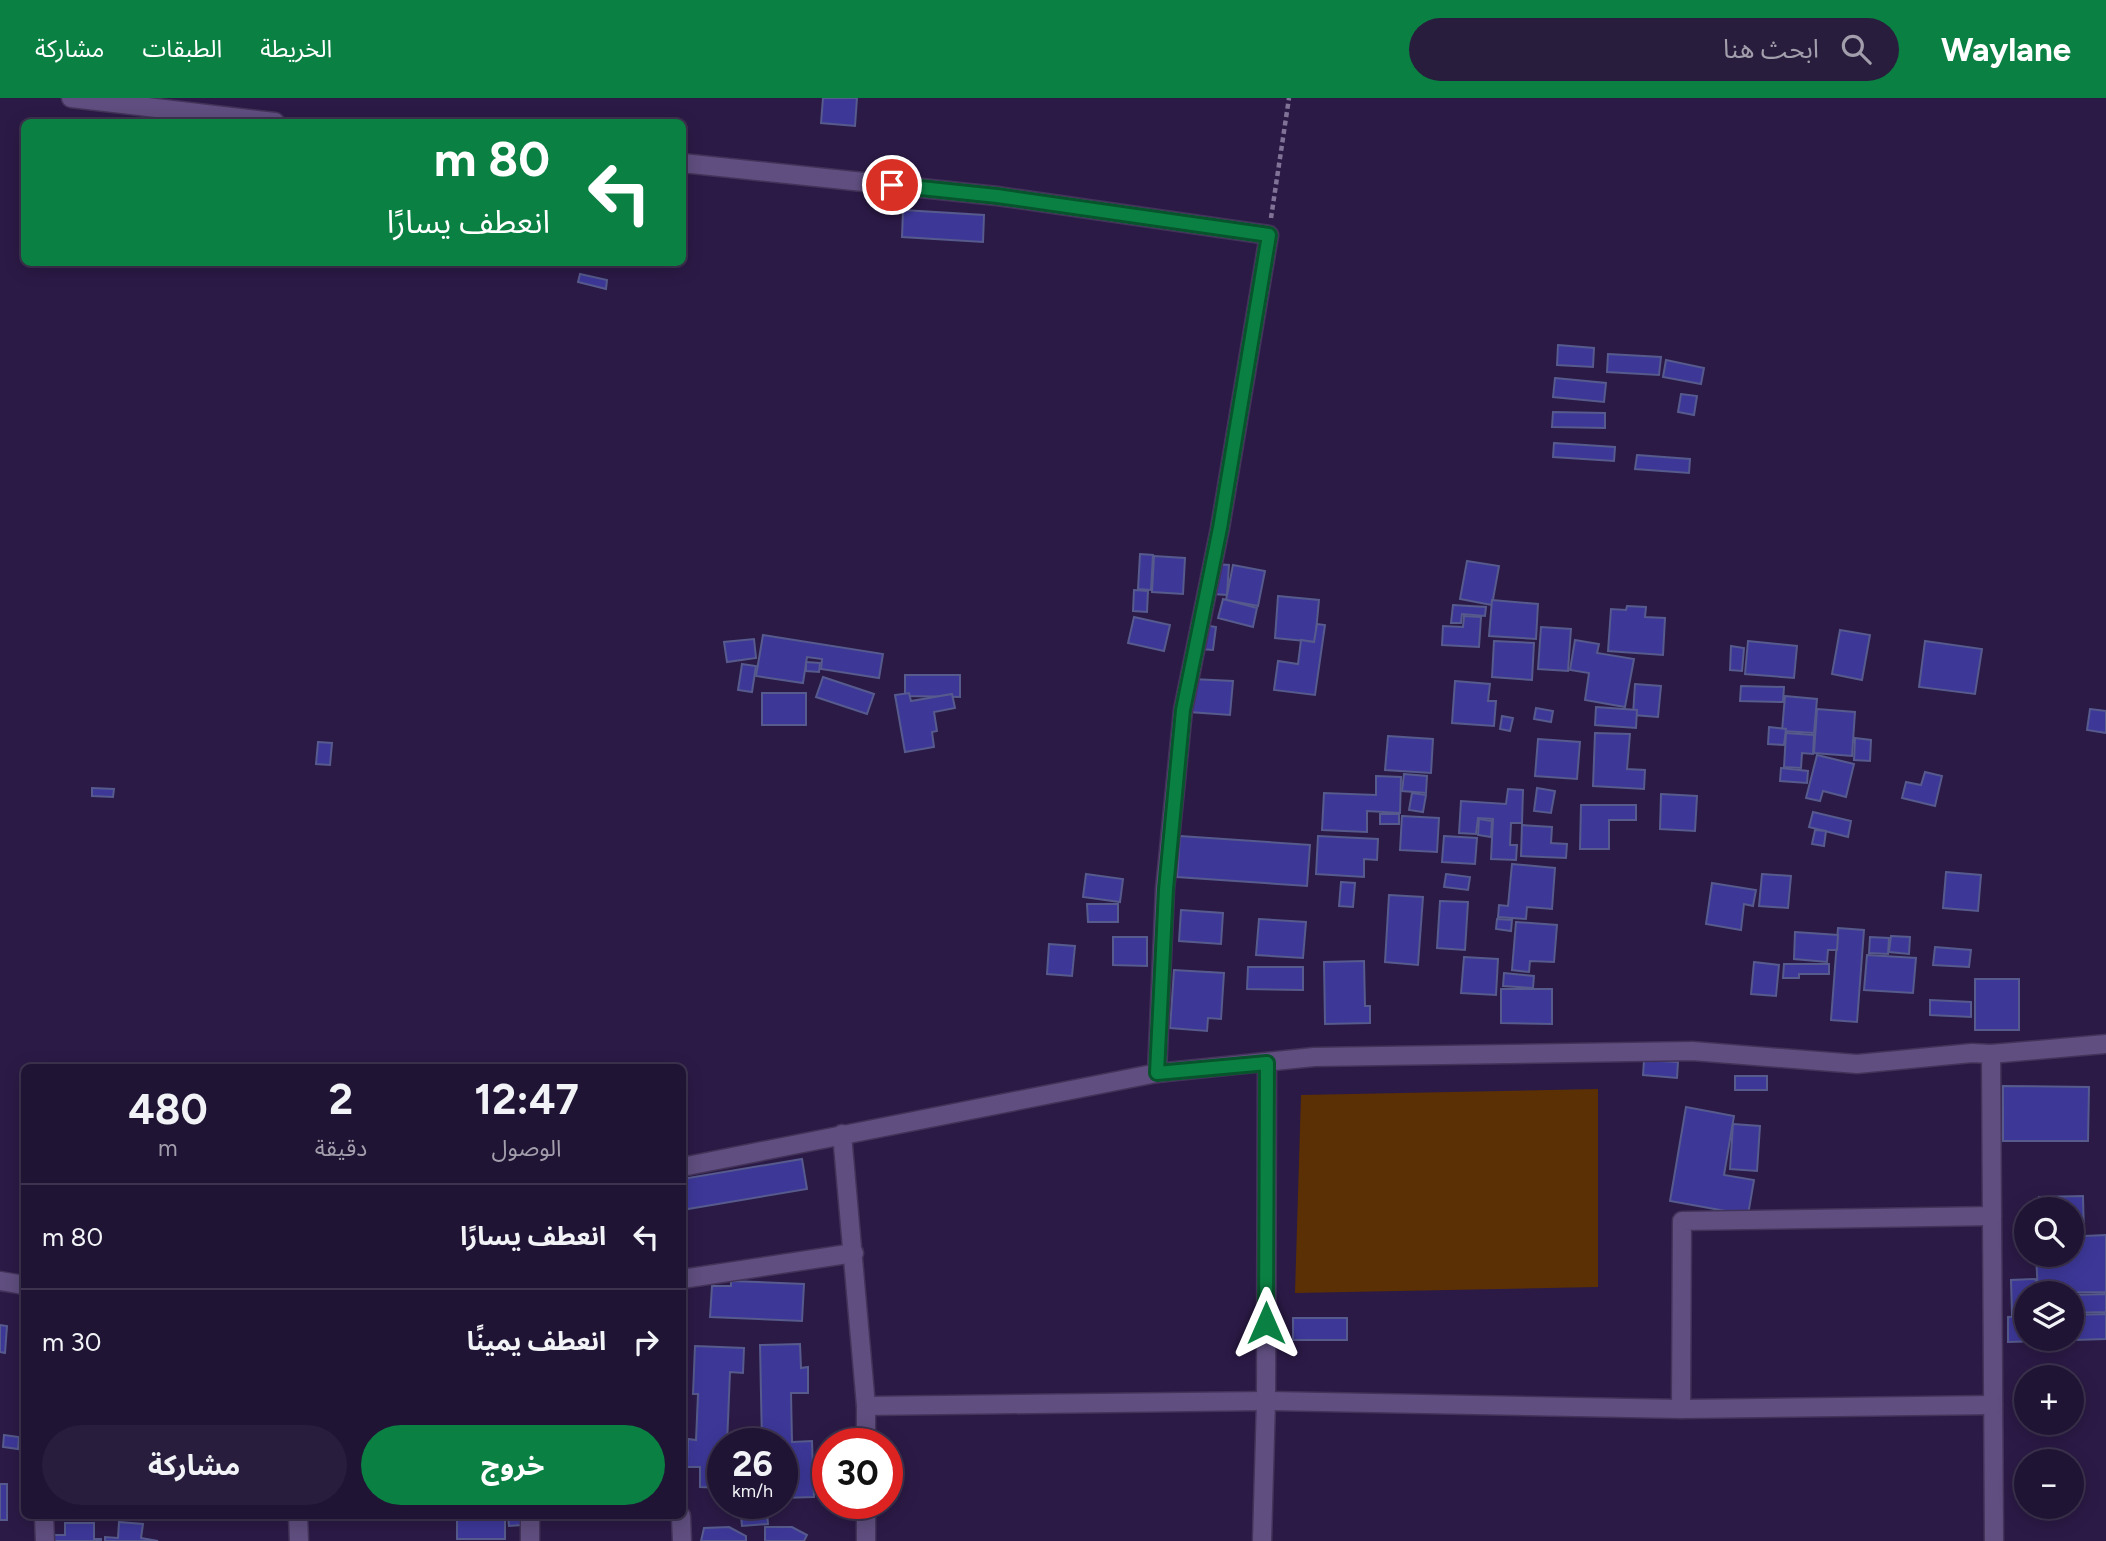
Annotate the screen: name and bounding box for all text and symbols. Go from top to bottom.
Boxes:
search box [1409,18,1899,81]
icon: search [1837,30,1875,68]
text: Waylane [1941,30,2071,69]
text: ابحث هنا [1723,33,1819,65]
text: مشاركة [35,34,104,63]
text: الطبقات [142,34,222,63]
text: الخريطة [260,34,332,63]
text: 80 m [434,129,550,188]
icon: left [574,147,665,238]
pin [862,155,922,215]
icon: arrive [873,166,911,204]
text: انعطف يسارًا [387,203,550,241]
text: 2 [329,1074,353,1125]
text: 12:47 [474,1074,579,1125]
text: 480 [128,1084,208,1135]
text: m [158,1134,178,1162]
text: دقيقة [315,1134,367,1162]
text: الوصول [492,1134,562,1162]
map controls [2014,1197,2084,1519]
button: search [2014,1197,2084,1267]
icon: left [627,1218,665,1256]
text: انعطف يسارًا [460,1220,606,1252]
text: 80 m [42,1221,103,1253]
button: layers [2014,1281,2084,1351]
position arrow [1229,1286,1303,1360]
icon: right [627,1323,665,1361]
text: انعطف يمينًا [467,1325,606,1357]
text: 30 m [42,1326,101,1358]
button: + [2014,1365,2084,1435]
button: مشاركة [42,1425,347,1505]
button: خروج [361,1425,665,1505]
speed limit sign: 30 [812,1428,903,1519]
text: 26 [732,1443,773,1485]
button: − [2014,1449,2084,1519]
text: km/h [732,1480,773,1502]

